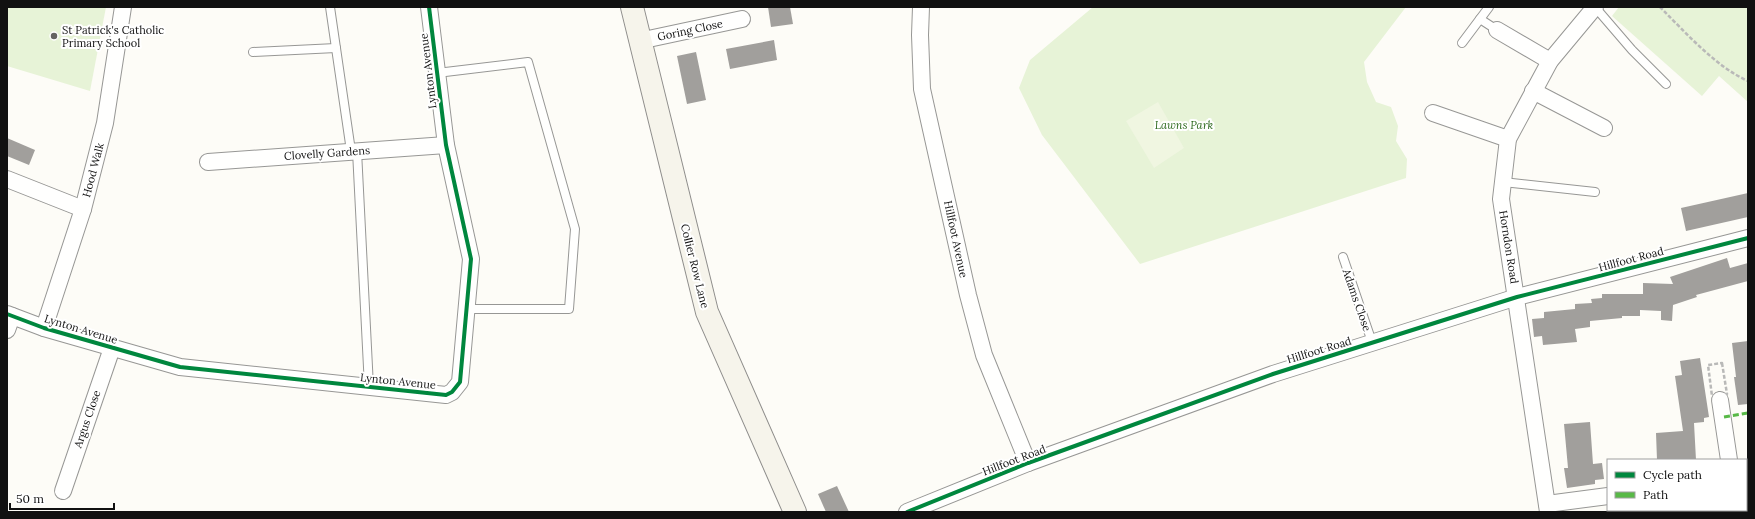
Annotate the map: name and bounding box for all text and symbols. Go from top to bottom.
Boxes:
street label: Goring Close [656,16,724,44]
place label: St Patrick's Catholic Primary School [62,23,164,50]
marker: St Patrick's Catholic Primary School [49,31,59,41]
street label: Lynton Avenue [416,32,440,110]
park label: Lawns Park [1155,118,1214,132]
street label: Hood Walk [79,141,107,199]
street label: Clovelly Gardens [284,143,370,163]
street label: Hillfoot Avenue [941,199,971,279]
street label: Horndon Road [1496,209,1522,285]
street label: Collier Row Lane [678,222,712,310]
street label: Hillfoot Road [1597,243,1665,274]
street label: Adams Close [1339,266,1374,333]
street label: Lynton Avenue [43,311,119,347]
street label: Hillfoot Road [1285,333,1353,366]
street label: Lynton Avenue [359,370,437,392]
street label: Argus Close [70,388,103,451]
street label: Hillfoot Road [980,441,1048,479]
legend [1607,459,1747,511]
text: Cycle path [1643,467,1702,482]
scale bar [10,485,114,511]
text: Path [1643,487,1668,502]
text: 50 m [16,491,44,506]

